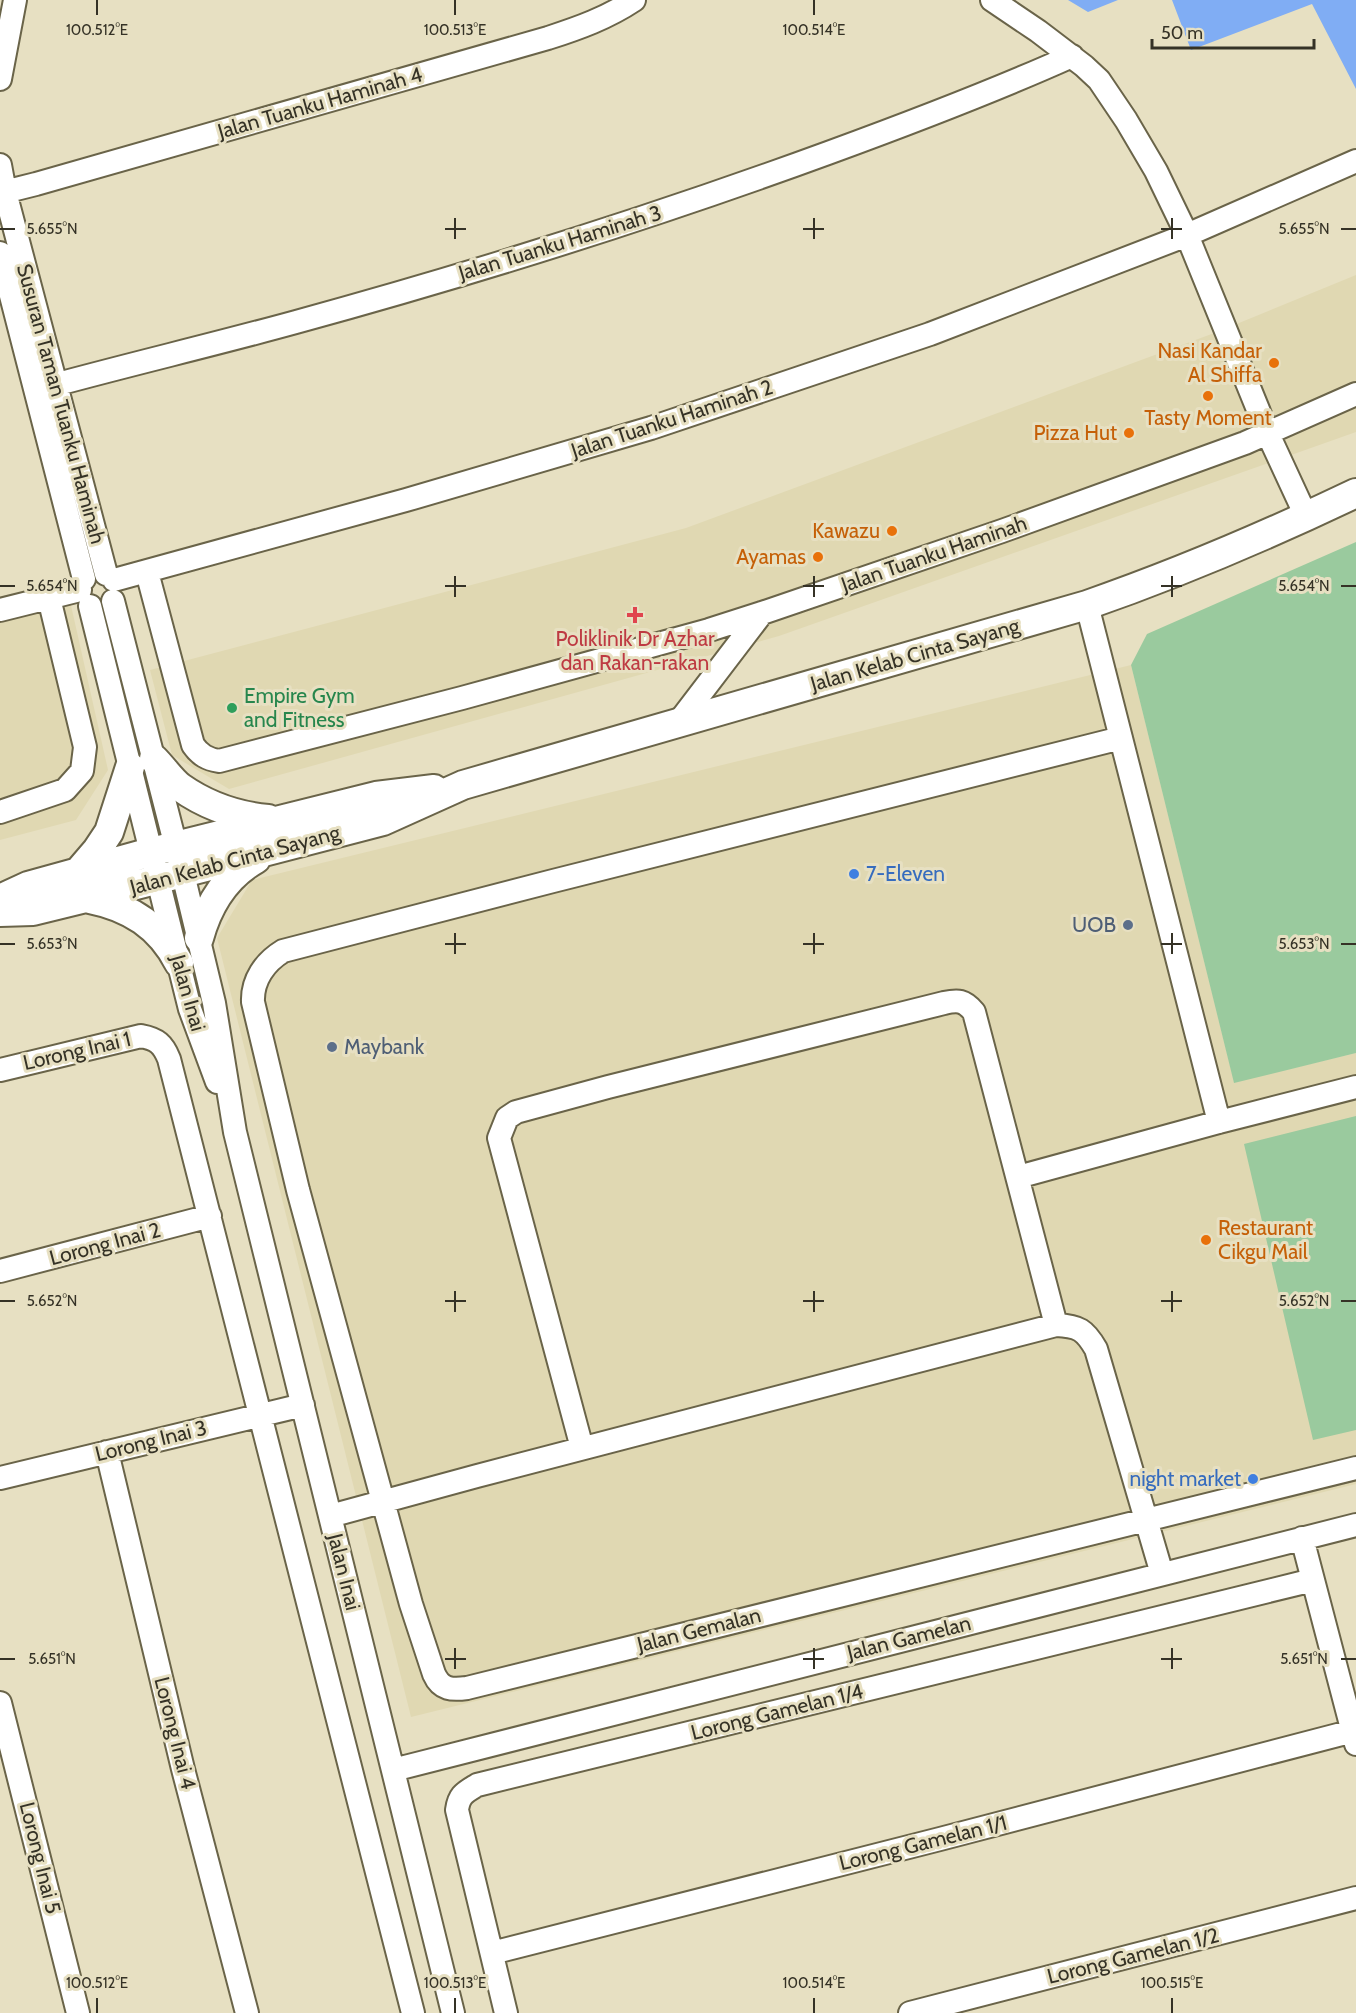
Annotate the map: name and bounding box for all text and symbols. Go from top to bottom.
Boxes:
scale bar [1152,12,1314,50]
text: 100.512°E [66,21,128,39]
text: 100.513°E [424,21,486,39]
text: 100.514°E [783,21,845,39]
text: 50 m [1161,22,1203,44]
street label: Jalan Tuanku Haminah 4 [214,61,425,144]
street label: Jalan Tuanku Haminah 3 [454,200,664,286]
text: 5.655°N [27,220,77,238]
text: 5.655°N [1279,220,1329,238]
street label: Susuran Taman Tuanku Haminah [12,261,111,547]
place label: Nasi Kandar Al Shiffa [1157,338,1262,387]
marker: Nasi Kandar Al Shiffa [1267,356,1281,370]
street label: Jalan Tuanku Haminah 2 [567,374,776,463]
marker: Tasty Moment [1201,389,1215,403]
place label: Tasty Moment [1144,405,1272,430]
place label: Pizza Hut [1033,420,1117,445]
marker: Pizza Hut [1122,426,1136,440]
street label: Jalan Tuanku Haminah [837,510,1030,597]
place label: Kawazu [812,518,880,543]
marker: Kawazu [885,524,899,538]
place label: Ayamas [736,544,806,569]
marker: Ayamas [811,550,825,564]
text: 5.654°N [26,577,78,595]
text: 5.654°N [1278,577,1330,595]
marker: Poliklinik Dr Azhar dan Rakan-rakan [626,606,644,624]
street label: Jalan Kelab Cinta Sayang [807,613,1023,697]
place label: Poliklinik Dr Azhar dan Rakan-rakan [555,626,715,675]
place label: Empire Gym and Fitness [244,683,355,732]
marker: Empire Gym and Fitness [225,701,239,715]
street label: Jalan Kelab Cinta Sayang [126,819,343,900]
place label: 7-Eleven [866,861,945,886]
marker: 7-Eleven [847,867,861,881]
place label: UOB [1072,912,1116,937]
marker: UOB [1121,918,1135,932]
text: 5.653°N [27,935,77,953]
text: 5.653°N [1279,935,1329,953]
street label: Jalan Inai [165,951,211,1034]
street label: Lorong Inai 1 [21,1026,133,1075]
place label: Maybank [344,1034,425,1059]
marker: Maybank [325,1040,339,1054]
place label: Restaurant Cikgu Mail [1218,1215,1313,1264]
street label: Lorong Inai 2 [47,1217,163,1270]
marker: Restaurant Cikgu Mail [1199,1233,1213,1247]
text: 5.652°N [27,1292,77,1310]
text: 5.652°N [1279,1292,1329,1310]
street label: Lorong Inai 3 [92,1415,209,1466]
place label: night market [1129,1466,1241,1491]
marker: night market [1246,1472,1260,1486]
street label: Jalan Inai [323,1530,366,1613]
street label: Jalan Gemalan [633,1602,763,1657]
street label: Jalan Gamelan [843,1610,973,1665]
text: 5.651°N [28,1650,76,1668]
text: 5.651°N [1280,1650,1328,1668]
street label: Lorong Inai 4 [149,1674,202,1792]
street label: Lorong Gamelan 1/4 [688,1678,866,1745]
street label: Lorong Inai 5 [15,1799,66,1916]
street label: Lorong Gamelan 1/1 [836,1810,1009,1875]
street label: Lorong Gamelan 1/2 [1044,1922,1221,1989]
text: 100.512°E [66,1974,128,1992]
text: 100.513°E [424,1974,486,1992]
text: 100.514°E [783,1974,845,1992]
text: 100.515°E [1141,1974,1203,1992]

